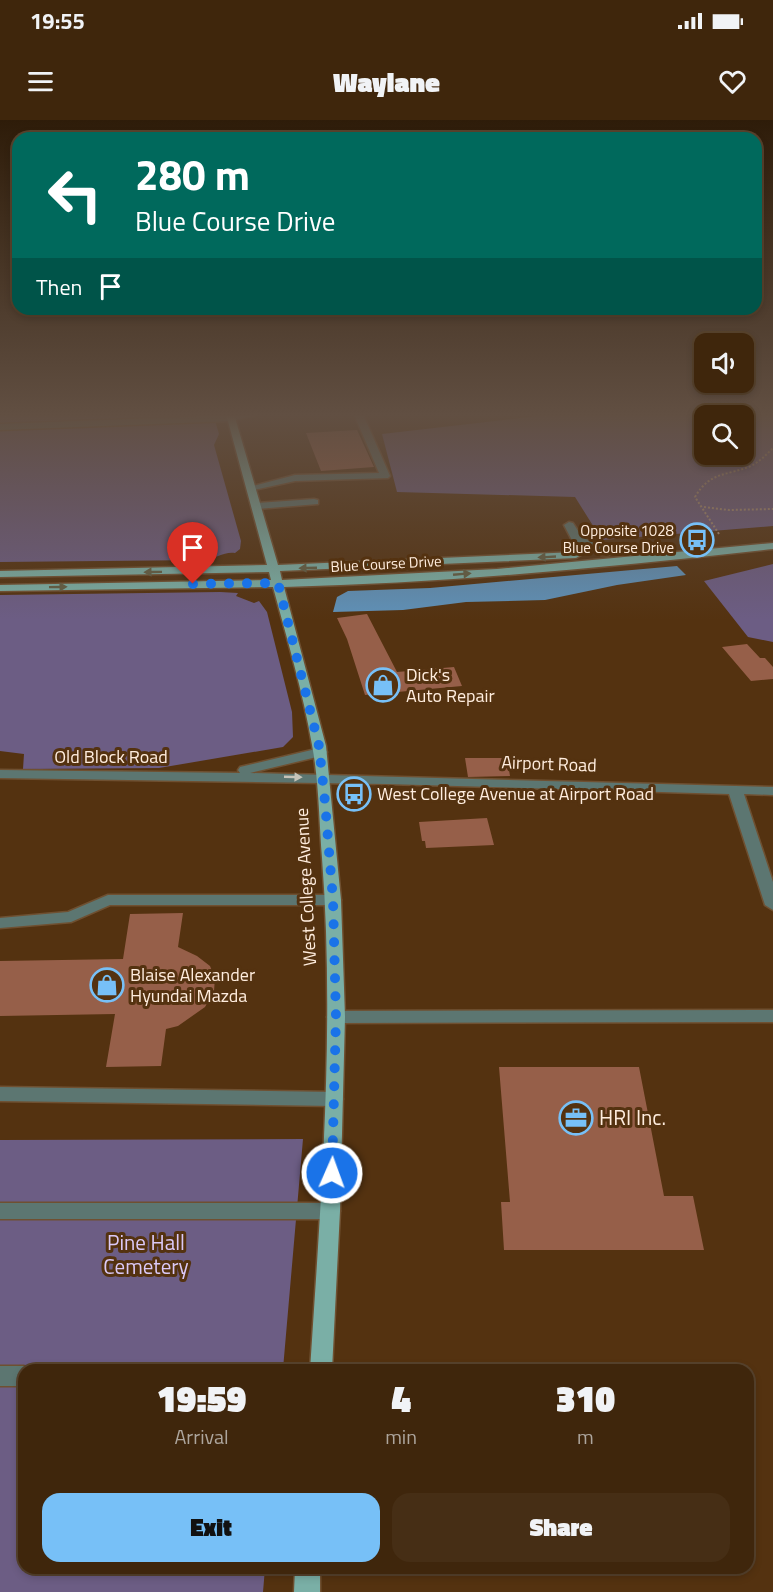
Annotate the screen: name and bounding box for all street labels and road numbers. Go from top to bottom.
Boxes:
street label: Blue Course Drive [330,549,442,578]
street label: Old Block Road [54,743,168,770]
street label: Airport Road [501,748,597,779]
street label: West College Avenue [288,807,323,967]

